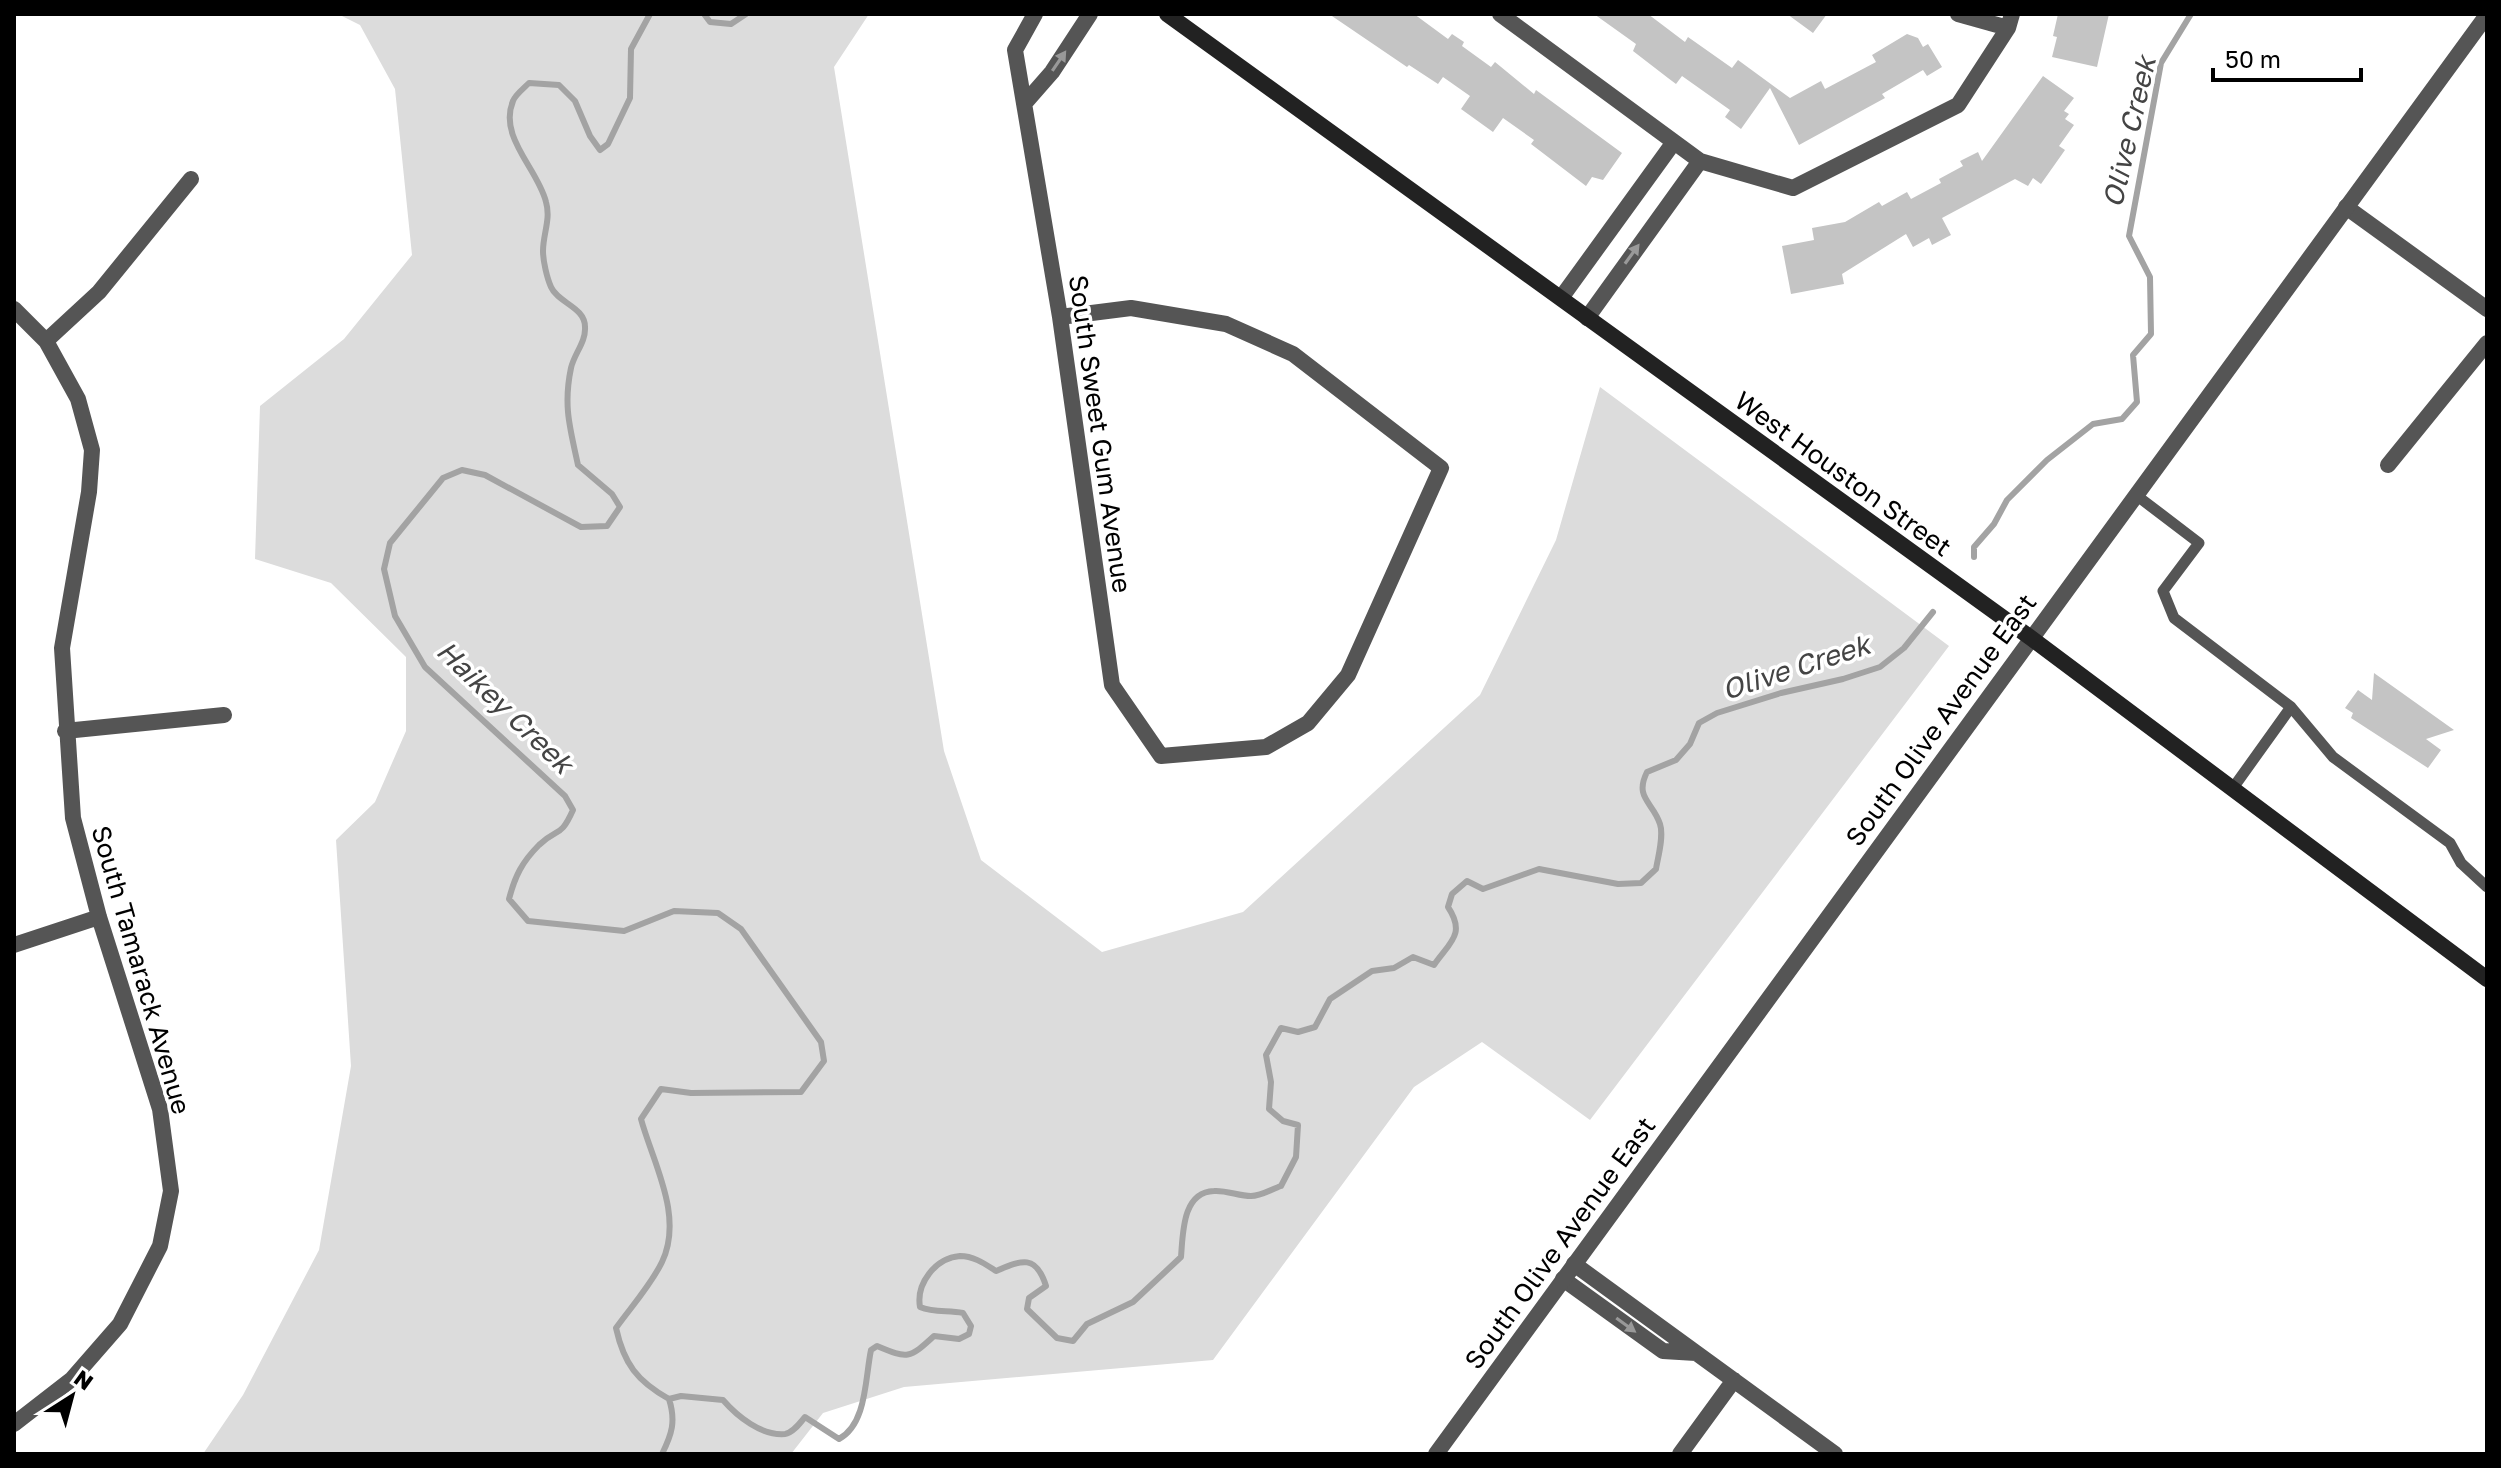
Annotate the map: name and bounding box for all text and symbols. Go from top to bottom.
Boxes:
scale bar [2213,32,2361,82]
text: 50 m [2225,44,2281,73]
one-way arrow [1051,50,1066,72]
water label: Olive Creek [2095,50,2163,210]
one-way arrow [1624,244,1640,265]
street label: South Sweet Gum Avenue [1063,273,1138,595]
street label: West Houston Street [1729,385,1958,563]
street label: South Olive Avenue East [1839,588,2042,852]
water label: Olive Creek [1718,626,1877,706]
water label: Haikey Creek [431,634,582,782]
street label: South Tamarack Avenue [85,822,198,1118]
street label: South Olive Avenue East [1458,1111,1661,1375]
one-way arrow [1615,1317,1637,1333]
north arrow [32,1356,112,1436]
text: N [69,1364,99,1395]

